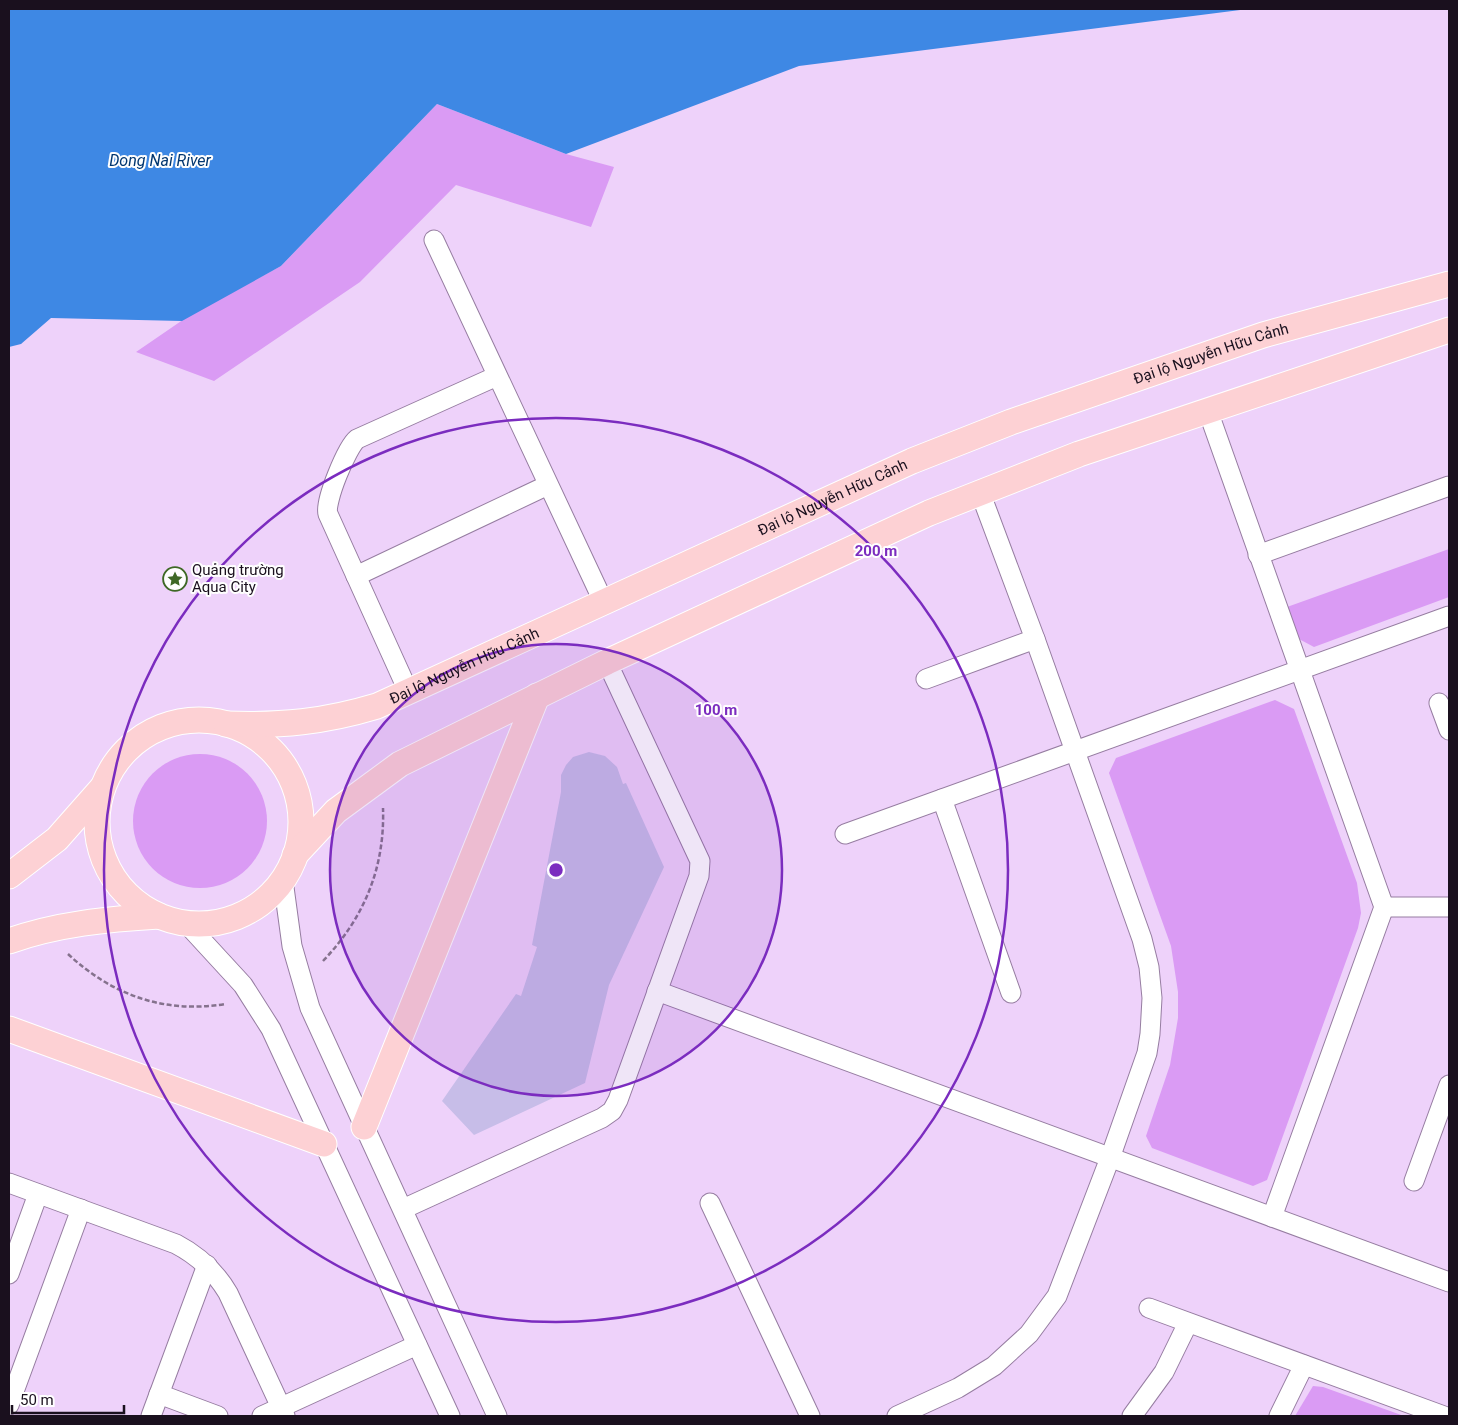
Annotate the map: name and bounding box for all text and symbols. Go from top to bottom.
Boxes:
water label: Dong Nai River [109,151,212,170]
street label: Đại lộ Nguyễn Hữu Cảnh [1131,319,1290,388]
street label: Đại lộ Nguyễn Hữu Cảnh [755,455,910,539]
text: 200 m [855,542,897,560]
place label: Quảng trường Aqua City [192,561,284,596]
place icon: Quảng trường Aqua City [162,566,188,592]
street label: Đại lộ Nguyễn Hữu Cảnh [387,624,542,708]
text: 100 m [695,701,737,719]
centre of rings [547,861,565,879]
scale bar [12,1382,125,1414]
text: 50 m [20,1391,54,1409]

